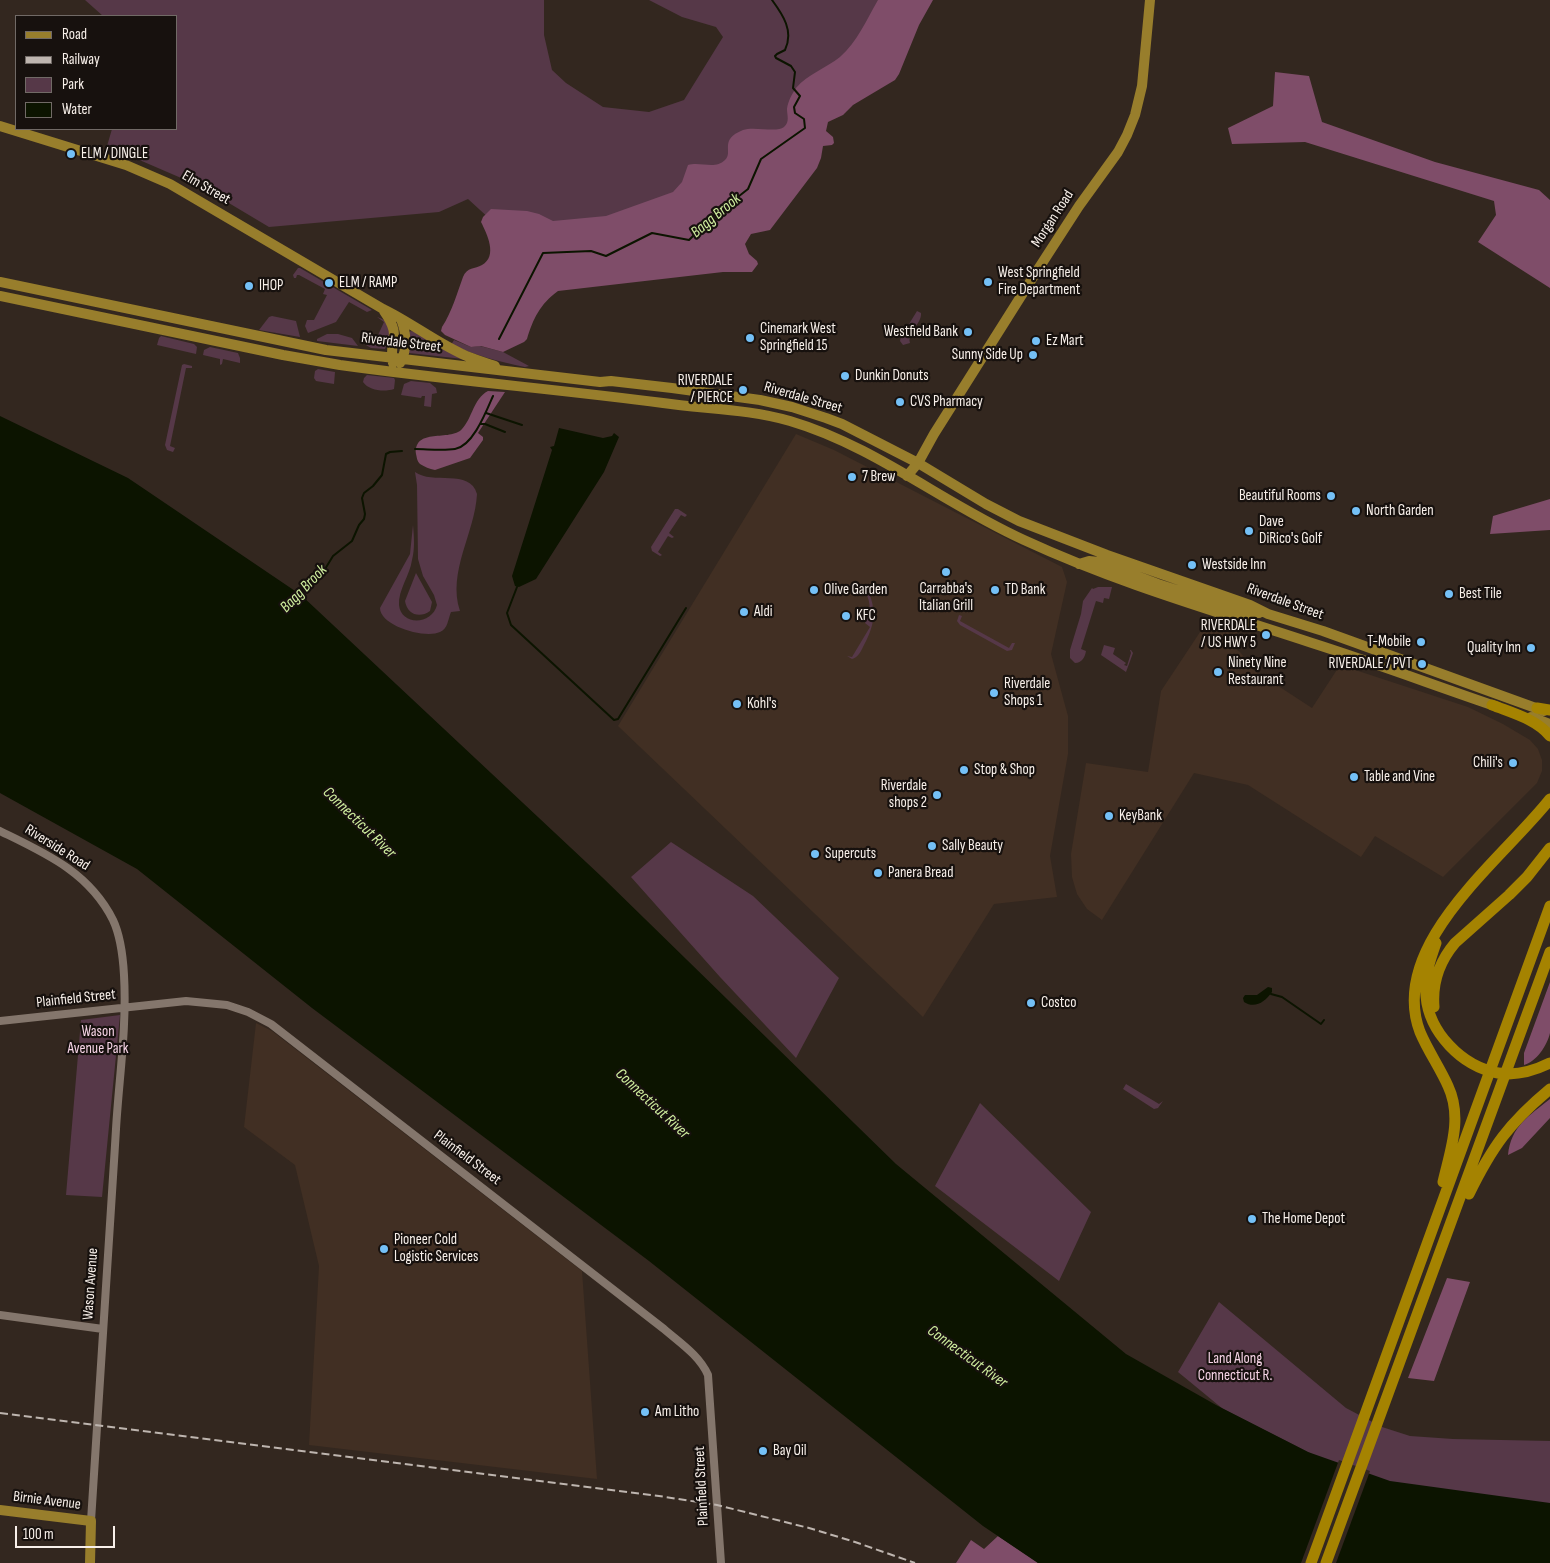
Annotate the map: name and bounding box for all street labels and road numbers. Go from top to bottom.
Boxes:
street label: Elm Street [179,167,233,209]
street label: Morgan Road [1028,187,1078,251]
street label: Riverdale Street [360,329,442,357]
street label: Riverdale Street [762,378,844,418]
street label: Riverdale Street [1244,580,1326,624]
street label: Riverside Road [21,821,93,875]
street label: Plainfield Street [35,986,117,1012]
street label: Plainfield Street [430,1127,504,1189]
street label: Wason Avenue [80,1247,102,1321]
street label: Plainfield Street [691,1446,713,1526]
street label: Birnie Avenue [12,1488,82,1514]

